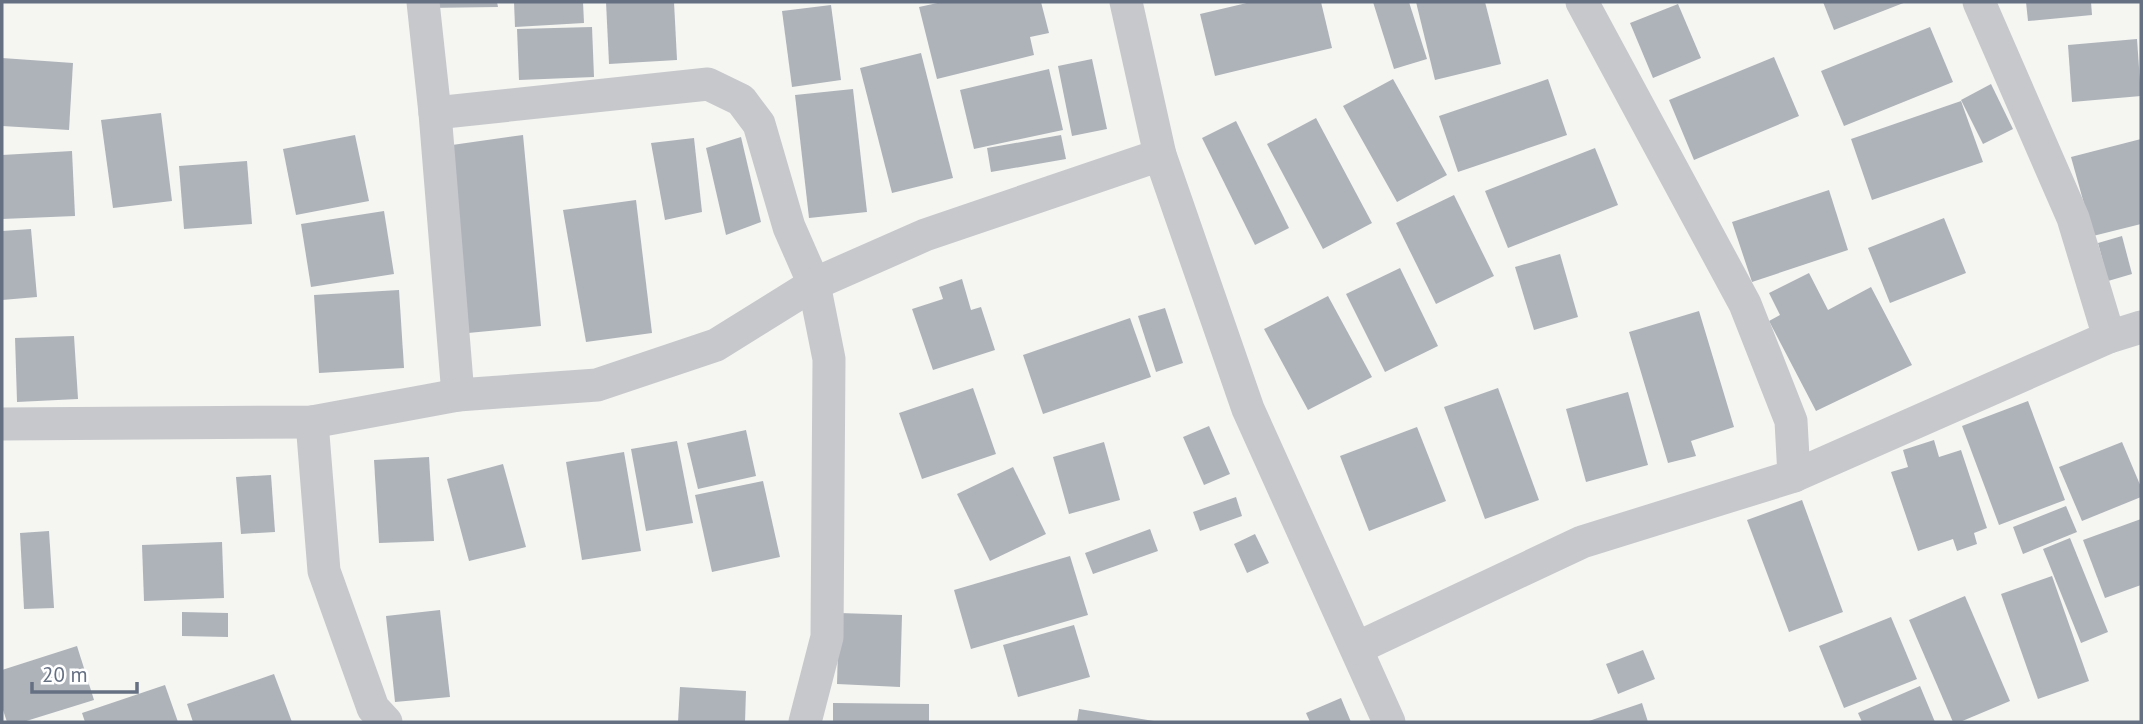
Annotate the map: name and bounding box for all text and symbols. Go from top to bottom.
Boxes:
scale bar [32,650,136,694]
text: 20 m [42,661,88,688]

